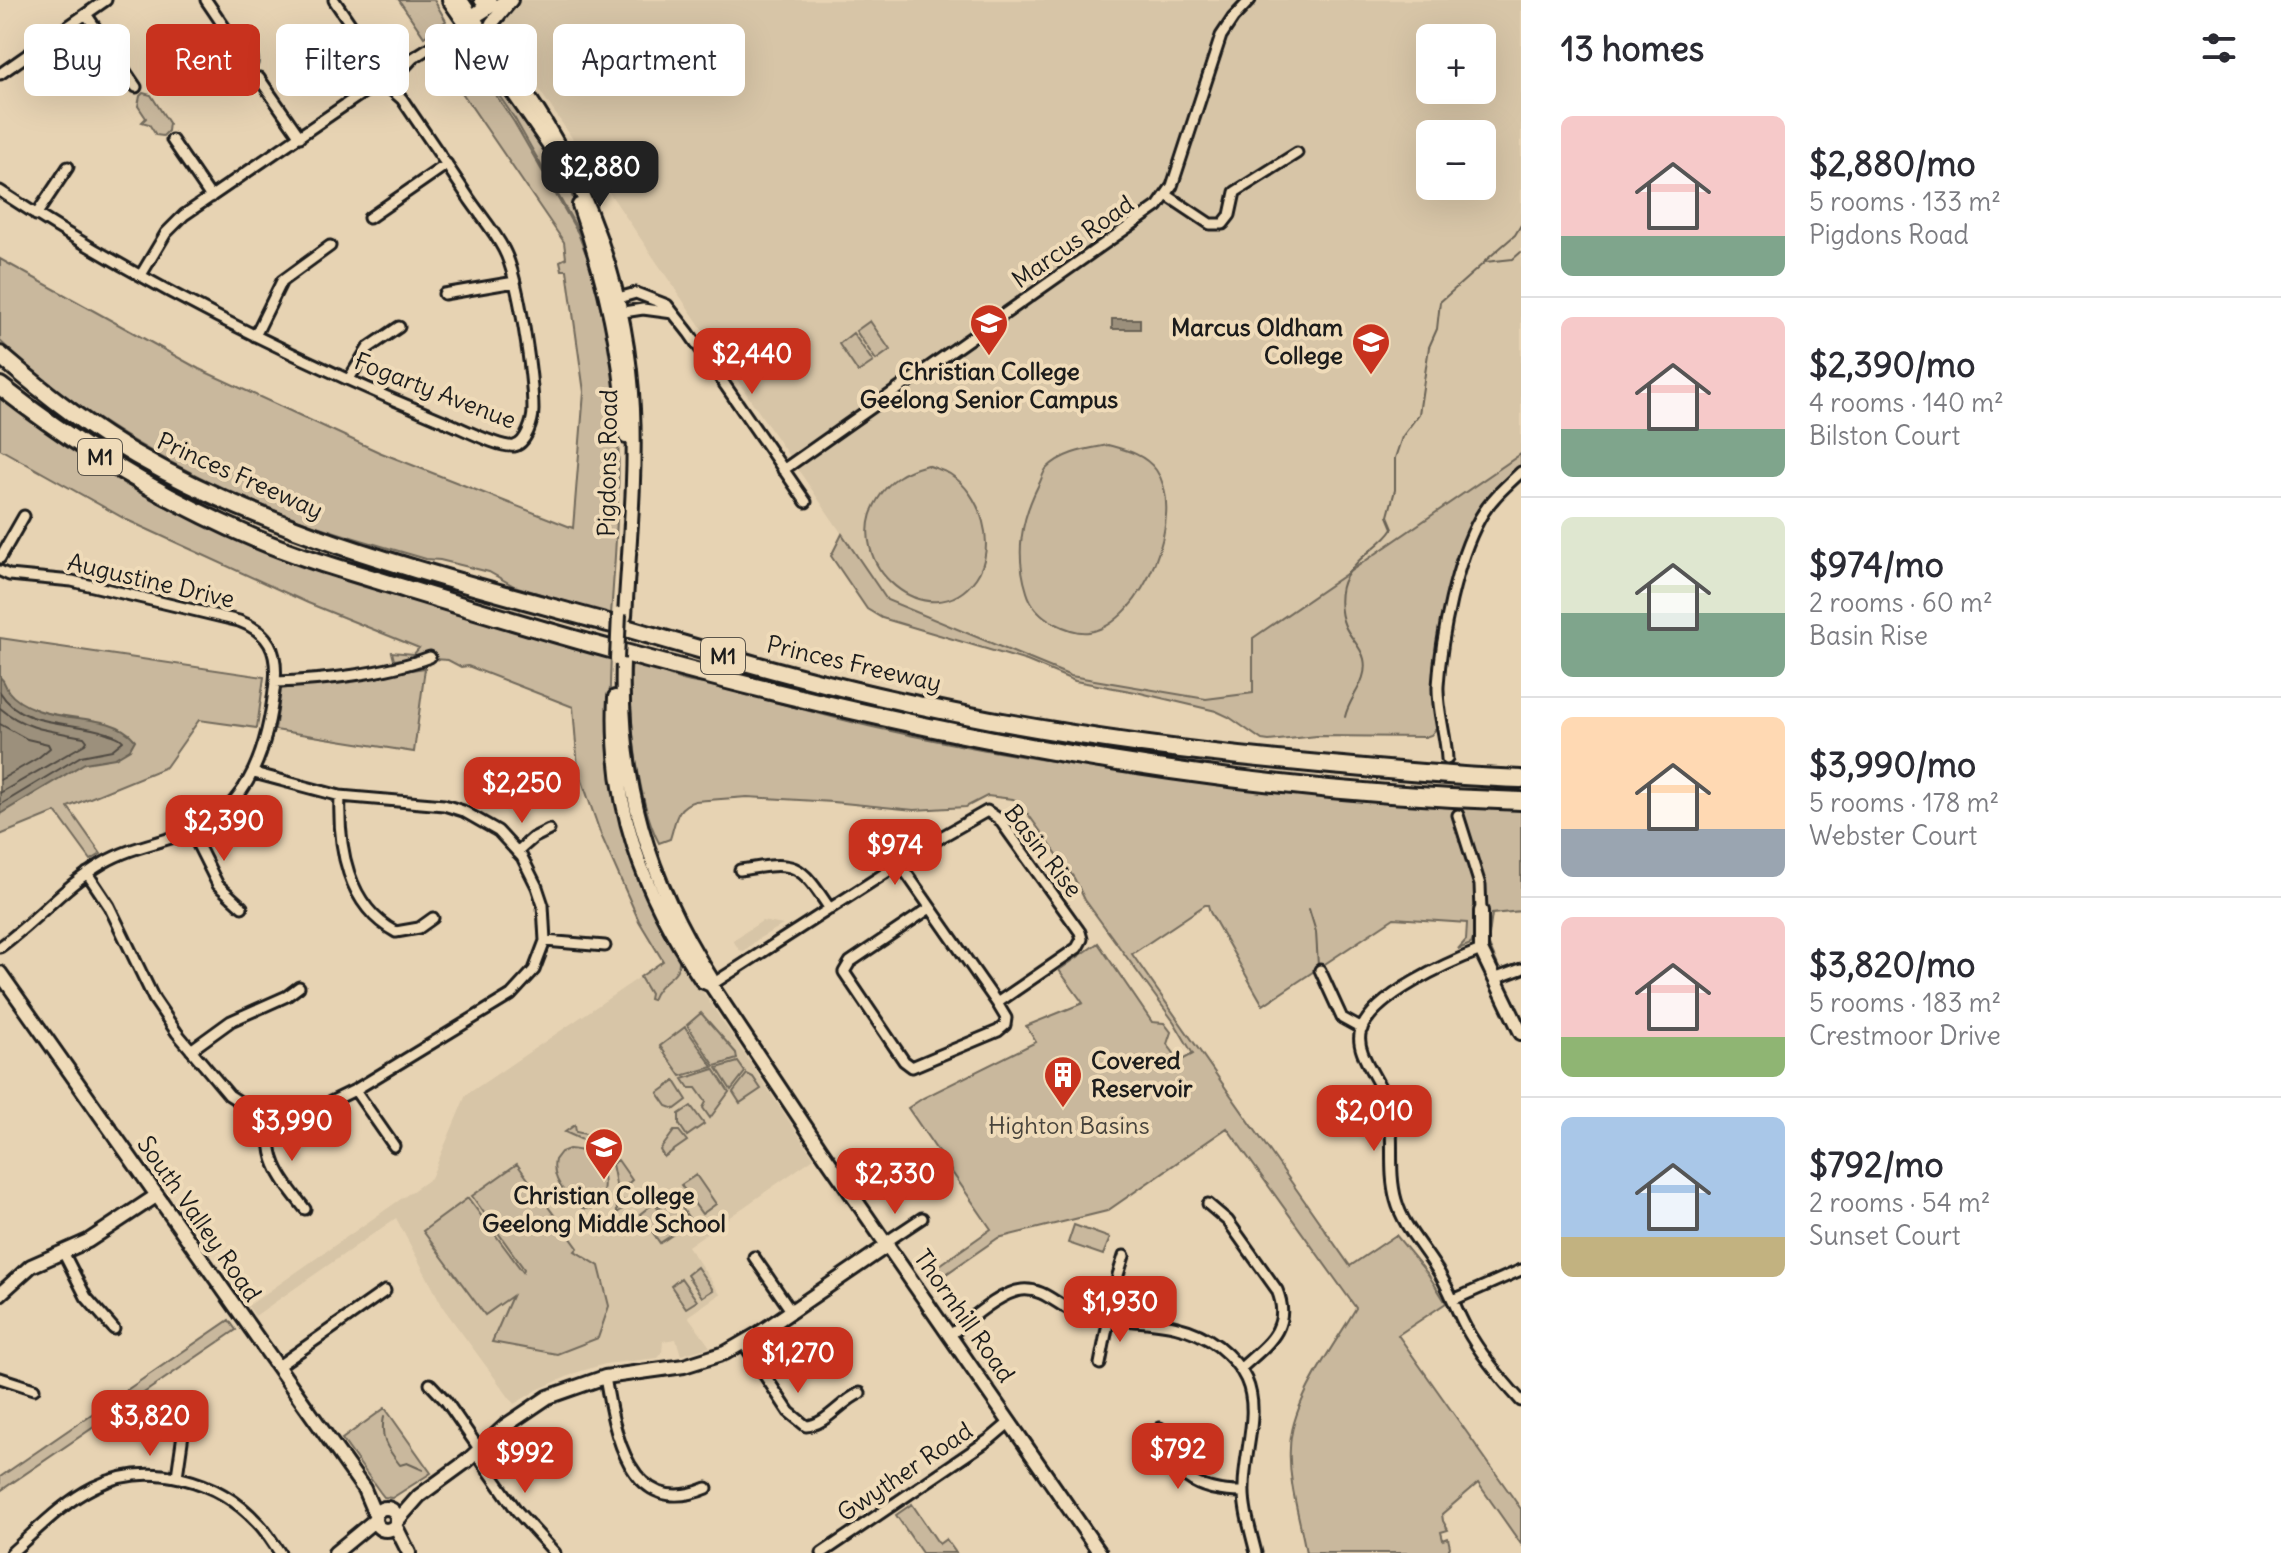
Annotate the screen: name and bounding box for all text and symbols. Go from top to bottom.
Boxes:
chip: Buy [24,24,130,96]
chip: Rent [146,24,260,96]
chip: Filters [276,24,409,96]
chip: New [425,24,537,96]
chip: Apartment [553,24,745,96]
map controls [1416,24,1496,200]
button: + [1416,24,1496,104]
icon: filters [2197,26,2241,70]
text: 13 homes [1561,27,1704,70]
button: − [1416,120,1496,200]
pin: $2,880 [535,141,665,209]
text: $2,880/mo [1809,142,1976,185]
icon: home [1625,148,1721,244]
text: $2,880 [559,150,641,183]
text: 5 rooms · 133 m² [1809,185,2001,218]
street label: Marcus Road [1006,188,1139,294]
text: Pigdons Road [1809,218,1969,251]
school or university icon: Christian College Geelong Senior Campus [968,302,1010,357]
place label: Marcus Oldham College [1171,312,1343,370]
school or university icon: Marcus Oldham College [1350,321,1392,376]
pin: $2,440 [687,328,817,396]
text: $2,440 [712,337,792,370]
text: $2,390/mo [1809,343,1975,386]
street label: Fogarty Avenue [350,345,520,435]
icon: home [1625,349,1721,445]
place label: Christian College Geelong Senior Campus [860,356,1118,414]
text: 4 rooms · 140 m² [1809,386,2004,419]
street label: Pigdons Road [591,389,623,537]
text: Bilston Court [1809,419,1960,452]
street label: Princes Freeway [153,425,328,525]
road number: M1 [78,439,122,475]
text: $974/mo [1809,543,1944,586]
street label: Augustine Drive [65,546,238,614]
icon: home [1625,549,1721,645]
text: 2 rooms · 60 m² [1809,586,1993,619]
text: Basin Rise [1809,619,1928,652]
street label: Princes Freeway [764,628,945,698]
road number: M1 [701,638,745,674]
text: $3,990/mo [1809,743,1976,786]
icon: home [1625,749,1721,845]
pin: $2,250 [457,757,587,825]
text: $2,250 [482,766,562,799]
text: 5 rooms · 178 m² [1809,786,1999,819]
pin: $2,390 [159,795,289,863]
street label: Basin Rise [998,798,1089,903]
text: $2,390 [184,804,264,837]
pin: $974 [848,819,942,887]
text: Webster Court [1809,819,1977,852]
text: $974 [867,828,923,861]
text: $3,820/mo [1809,943,1975,986]
icon: home [1625,949,1721,1045]
text: 5 rooms · 183 m² [1809,986,2001,1019]
text: Crestmoor Drive [1809,1019,2001,1052]
place label: Covered Reservoir [1091,1045,1193,1103]
building icon: Covered Reservoir [1042,1054,1084,1109]
pin: $2,010 [1309,1085,1439,1153]
text: $2,010 [1335,1094,1413,1127]
pin: $3,990 [227,1095,357,1163]
text: $3,990 [251,1104,333,1137]
park label: Highton Basins [988,1110,1150,1140]
school or university icon: Christian College Geelong Middle School [583,1126,625,1181]
street label: South Valley Road [131,1130,268,1307]
text: $792/mo [1809,1143,1944,1186]
pin: $2,330 [830,1148,960,1216]
icon: home [1625,1149,1721,1245]
text: $2,330 [855,1157,935,1190]
place label: Christian College Geelong Middle School [482,1180,726,1238]
text: 2 rooms · 54 m² [1809,1186,1991,1219]
text: Sunset Court [1809,1219,1961,1252]
street label: Thornhill Road [908,1243,1022,1388]
pin: $1,930 [1055,1276,1185,1344]
text: $1,930 [1082,1285,1158,1318]
pin: $1,270 [733,1327,863,1395]
text: $1,270 [761,1336,835,1369]
pin: $3,820 [85,1390,215,1458]
text: $3,820 [110,1399,190,1432]
street label: Gwyther Road [831,1415,978,1527]
pin: $792 [1131,1423,1225,1491]
pin: $992 [478,1427,572,1495]
text: $792 [1150,1432,1206,1465]
text: $992 [496,1436,554,1469]

